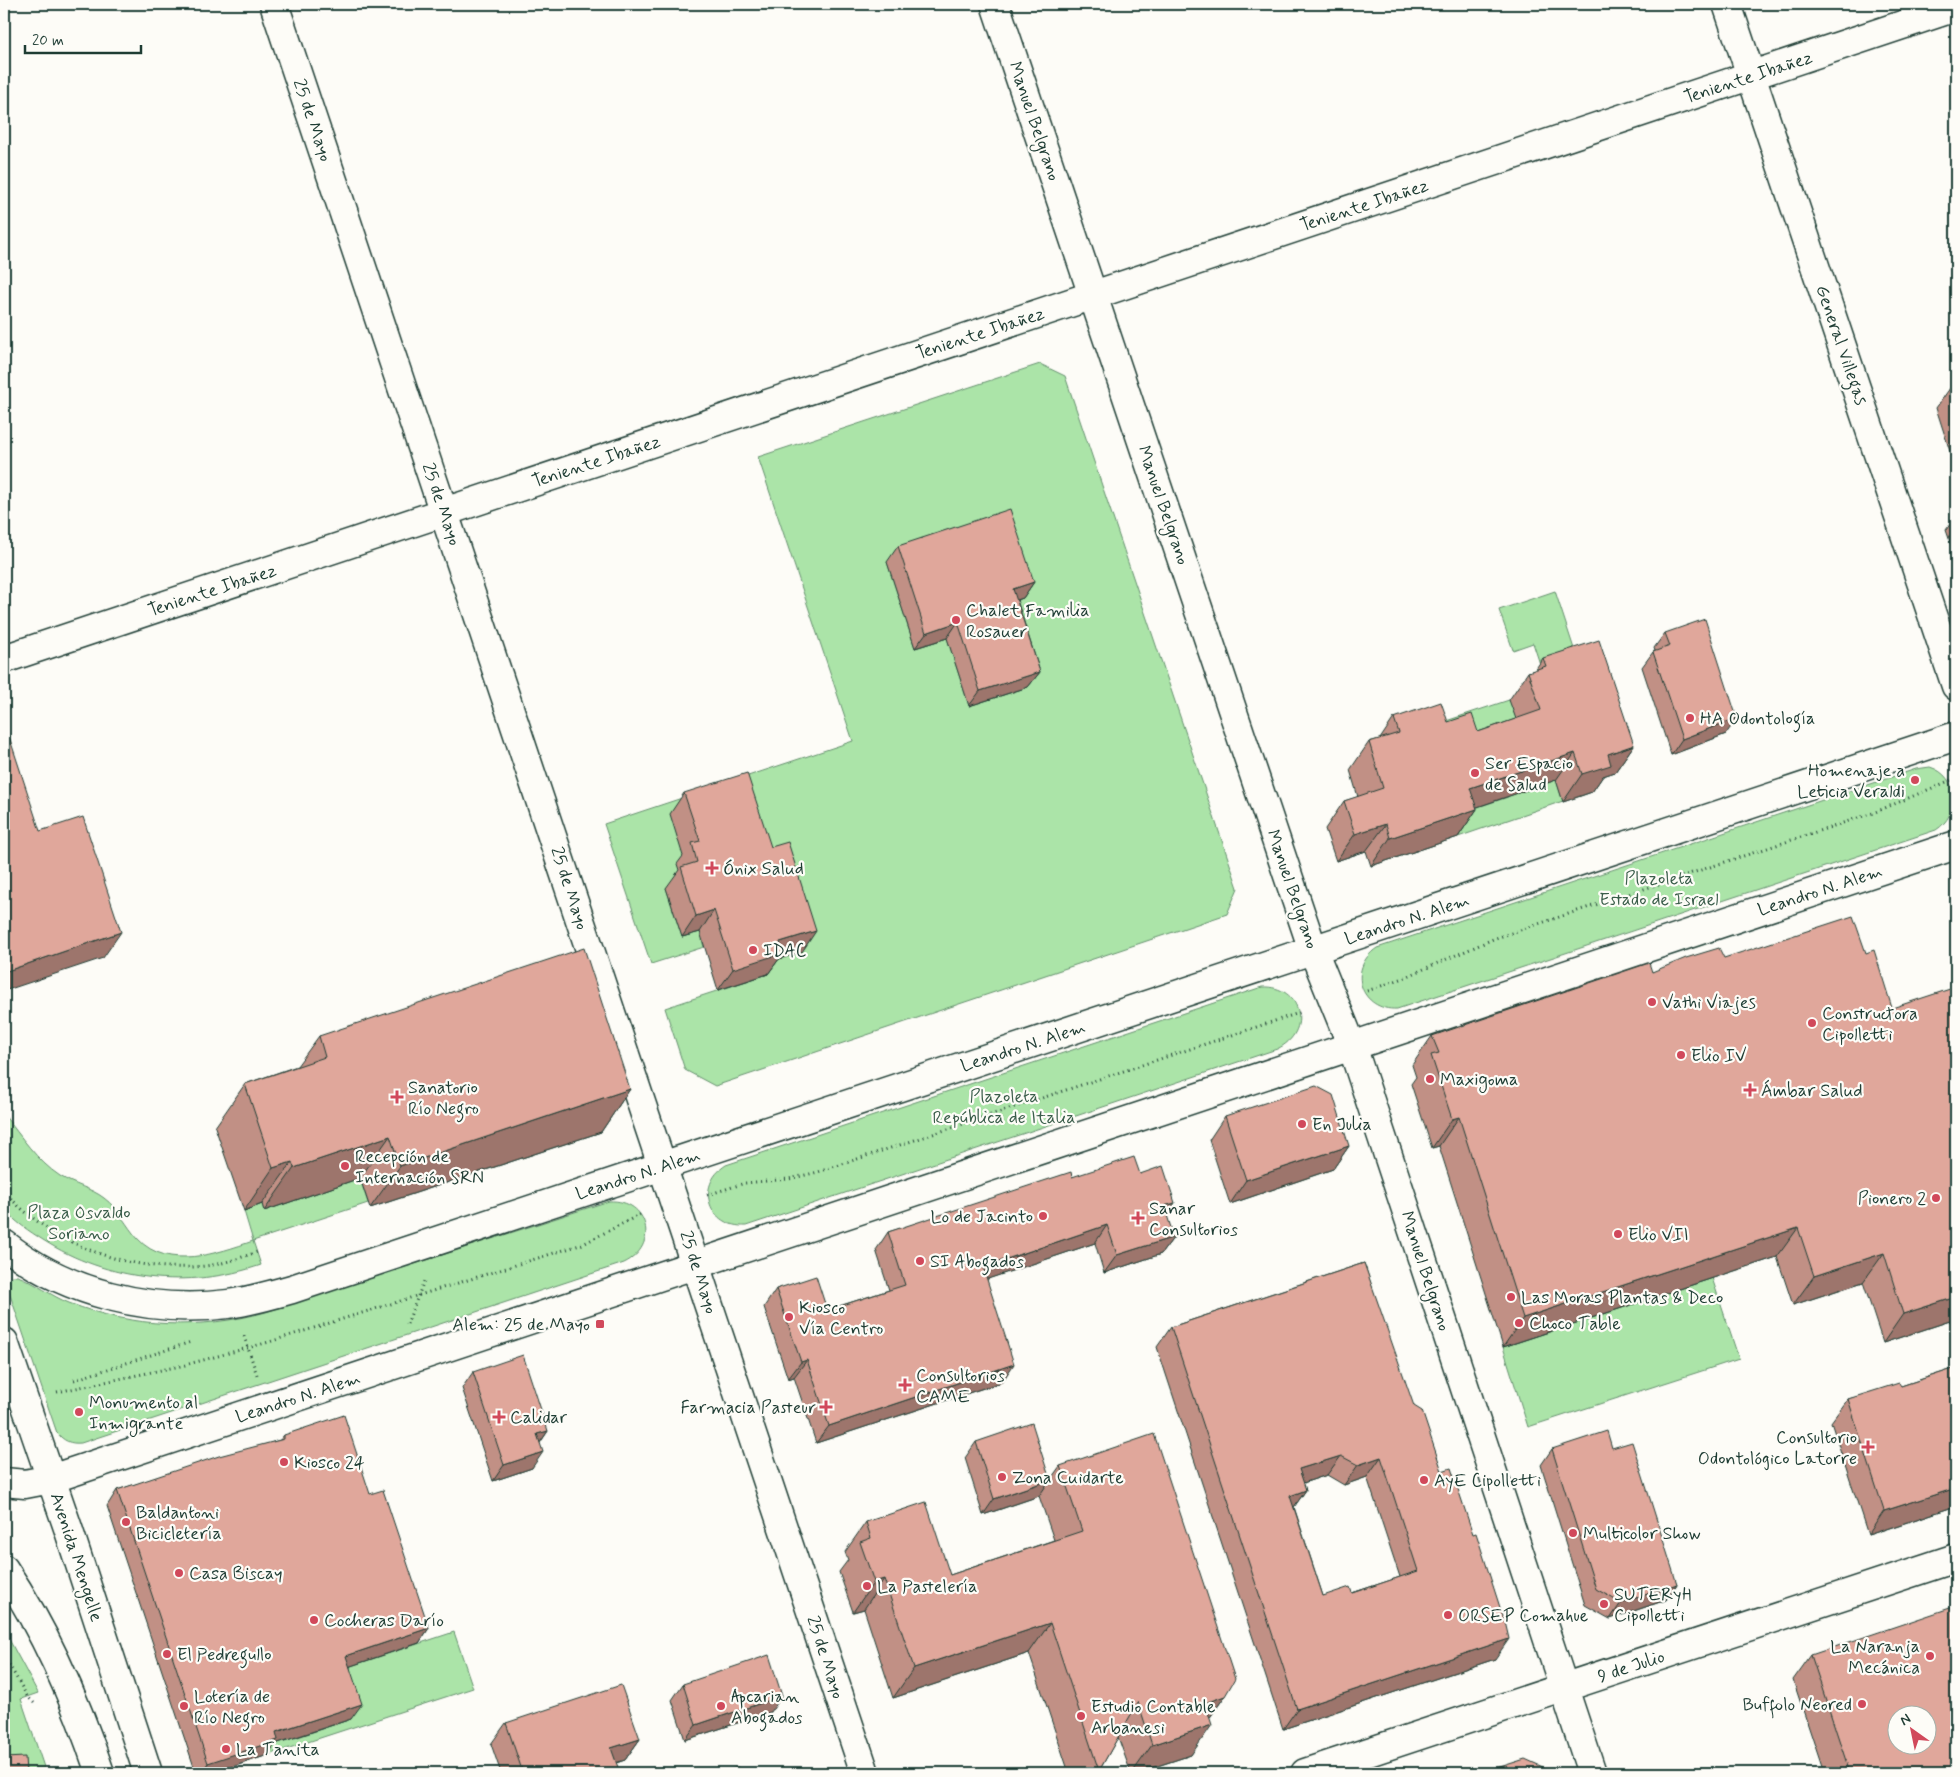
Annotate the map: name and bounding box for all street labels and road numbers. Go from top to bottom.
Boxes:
street label: Teniente Ibañez [1681,46,1816,110]
street label: Manuel Belgrano [1001,59,1066,185]
street label: 25 de Mayo [287,76,337,165]
street label: Teniente Ibañez [1297,174,1432,238]
street label: General Villegas [1807,282,1873,409]
street label: Teniente Ibañez [913,302,1048,366]
street label: Teniente Ibañez [529,430,664,494]
street label: Manuel Belgrano [1130,443,1195,569]
street label: 25 de Mayo [416,460,466,549]
street label: Teniente Ibañez [145,559,280,623]
street label: Manuel Belgrano [1259,827,1324,953]
street label: 25 de Mayo [544,844,594,933]
street label: Leandro N. Alem [1755,859,1886,922]
street label: Leandro N. Alem [1342,888,1473,951]
street label: Leandro N. Alem [958,1015,1089,1078]
street label: Leandro N. Alem [573,1143,704,1206]
street label: Manuel Belgrano [1393,1208,1456,1335]
street label: 25 de Mayo [673,1228,723,1317]
street label: Leandro N. Alem [233,1366,364,1429]
street label: Avenida Mengelle [43,1490,108,1625]
street label: 25 de Mayo [800,1613,850,1702]
street label: 9 de Julio [1595,1645,1668,1689]

